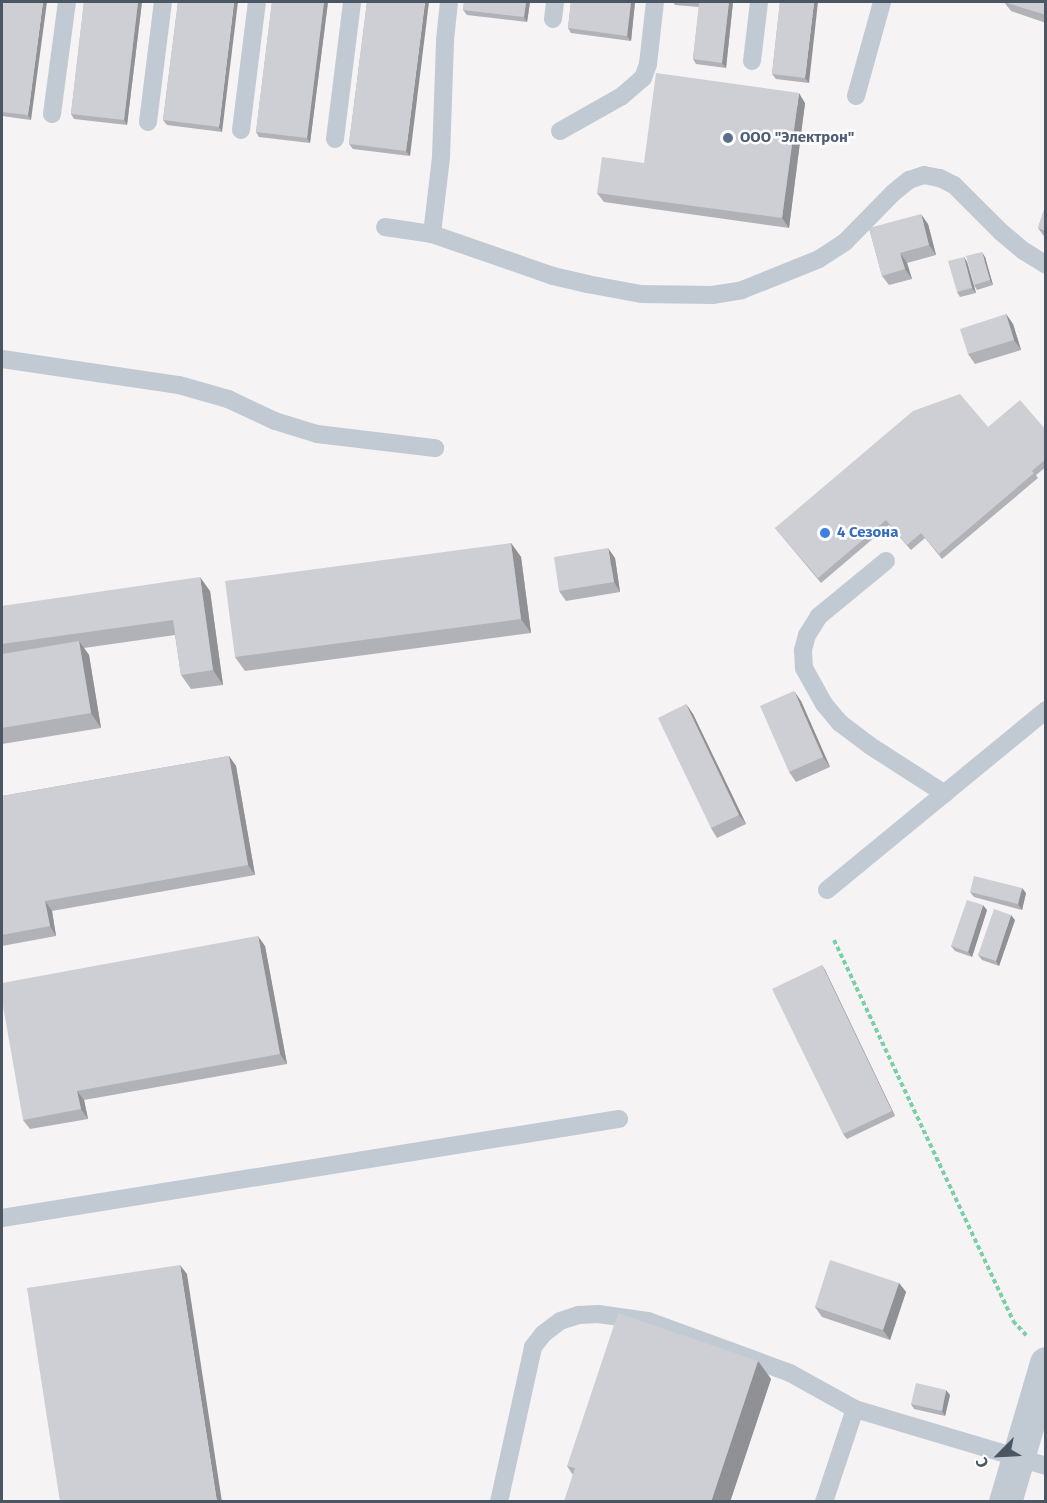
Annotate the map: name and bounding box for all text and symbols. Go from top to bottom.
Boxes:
place label: ООО "Электрон" [740,129,854,147]
marker: ООО "Электрон" [721,131,735,145]
place label: 4 Сезона [837,524,898,542]
marker: 4 Сезона [818,526,832,540]
north arrow [969,1425,1029,1485]
text: С [972,1454,993,1471]

